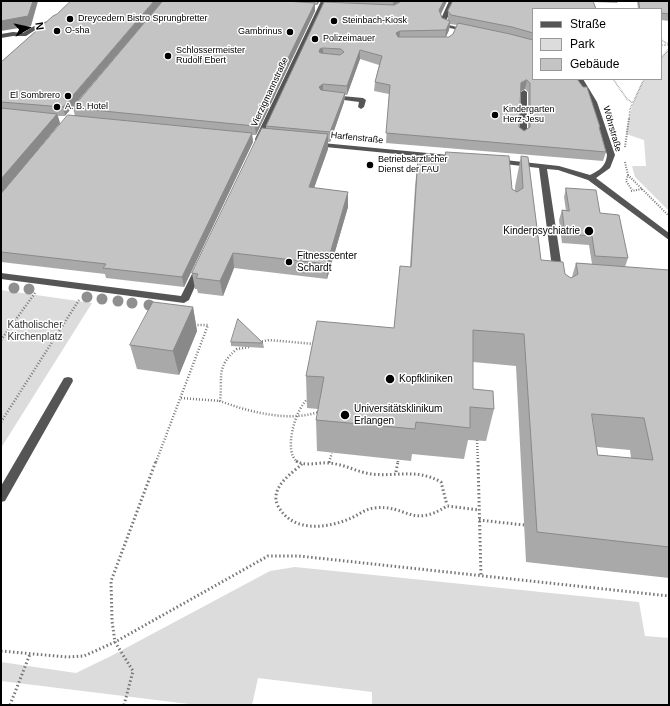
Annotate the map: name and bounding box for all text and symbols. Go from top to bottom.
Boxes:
north arrow [8,8,48,48]
legend [532,8,662,80]
marker: Dreycedern Bistro Sprungbretter [65,14,75,24]
place label: Dreycedern Bistro Sprungbretter [78,14,208,24]
marker: Steinbach-Kiosk [329,16,339,26]
place label: Steinbach-Kiosk [342,16,407,26]
text: Straße [570,17,606,31]
text: N [33,21,46,31]
marker: O-sha [52,26,62,36]
place label: O-sha [65,26,90,36]
place label: Gambrinus [238,27,282,37]
marker: Gambrinus [285,27,295,37]
marker: Polizeimauer [310,34,320,44]
place label: Polizeimauer [323,34,375,44]
text: Park [570,37,595,51]
place label: Schlossermeister Rudolf Ebert [176,46,245,67]
marker: Schlossermeister Rudolf Ebert [163,51,173,61]
street label: Vierzigmannstraße [249,56,291,128]
text: Gebäude [570,57,619,71]
place label: El Sombrero [10,91,60,101]
marker: El Sombrero [63,91,73,101]
marker: A. B. Hotel [52,102,62,112]
place label: A. B. Hotel [65,102,108,112]
place label: Kindergarten Herz-Jesu [503,105,555,126]
street label: Wöhrstraße [600,105,624,153]
marker: Kindergarten Herz-Jesu [490,110,500,120]
street label: Harfenstraße [330,130,384,146]
place label: Betriebsärztlicher Dienst der FAU [378,155,448,176]
marker: Betriebsärztlicher Dienst der FAU [365,160,375,170]
place label: Kinderpsychiatrie [503,225,580,237]
marker: Kinderpsychiatrie [583,225,595,237]
place label: Fitnesscenter Schardt [297,250,357,274]
marker: Fitnesscenter Schardt [284,257,294,267]
park label: Katholischer Kirchenplatz [7,319,63,342]
marker: Kopfkliniken [384,373,396,385]
place label: Kopfkliniken [399,373,453,385]
place label: Universitätsklinikum Erlangen [354,403,442,426]
marker: Universitätsklinikum Erlangen [339,409,351,421]

